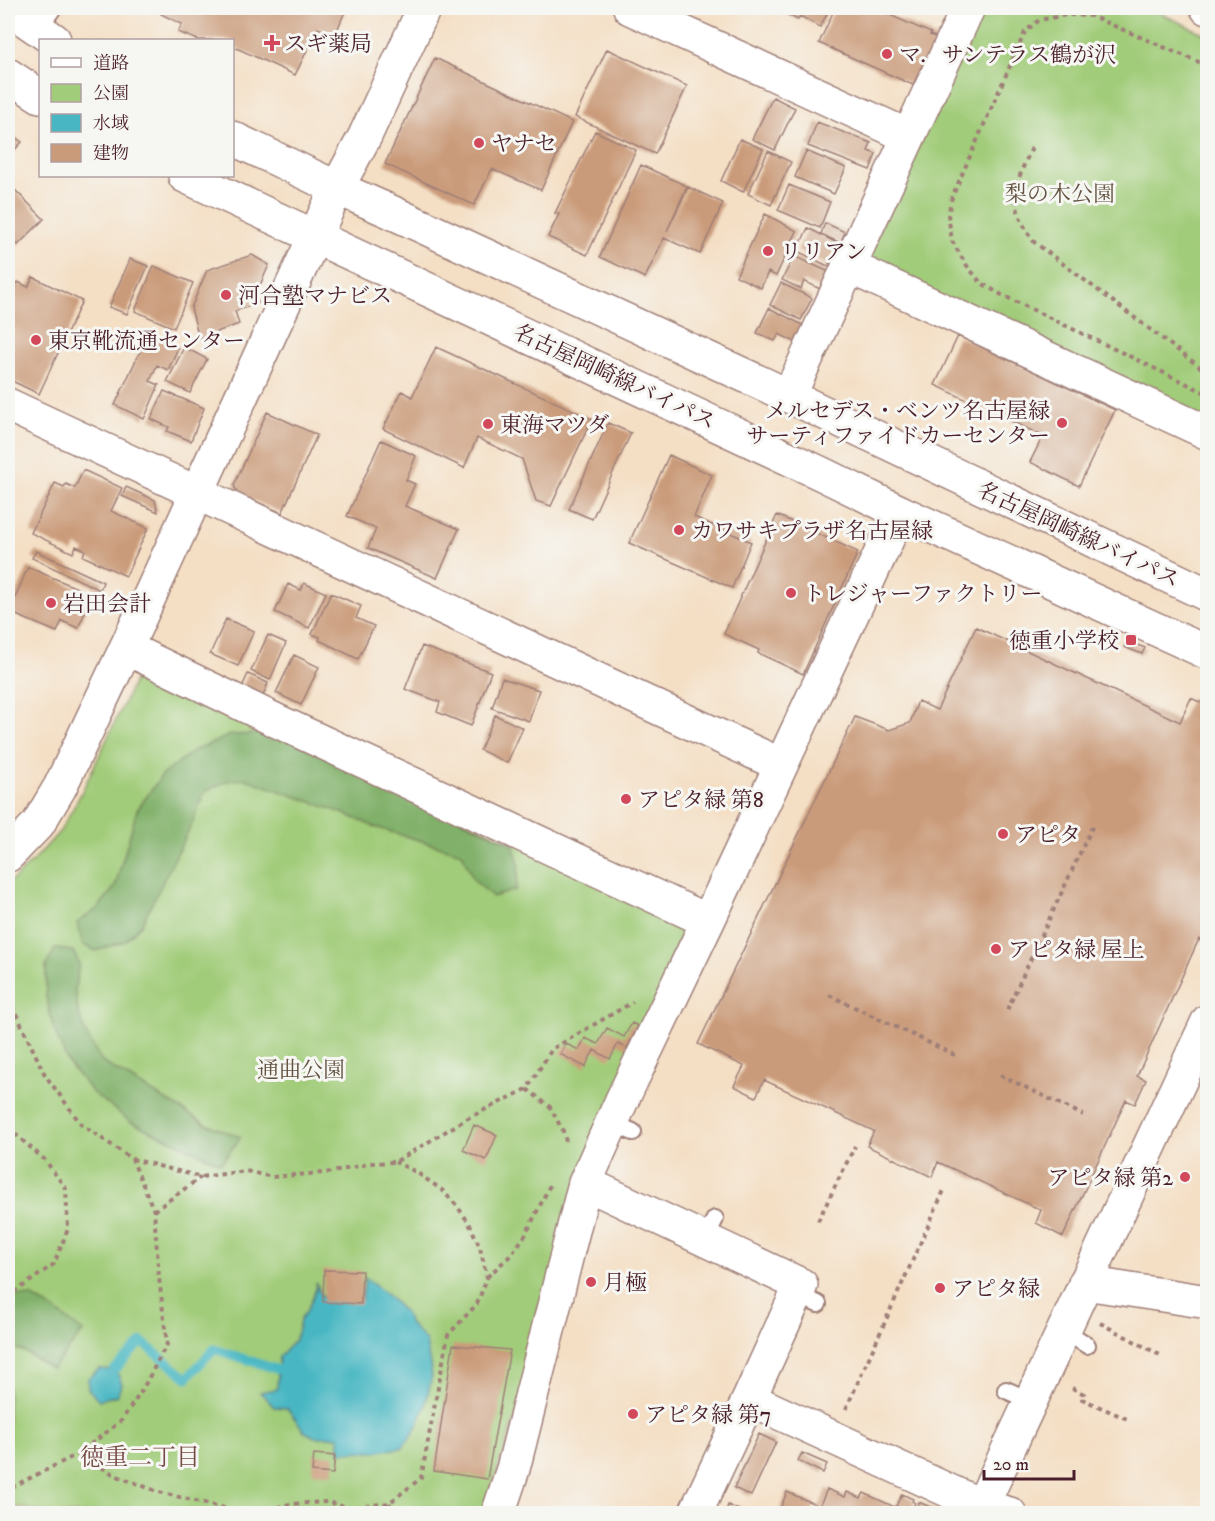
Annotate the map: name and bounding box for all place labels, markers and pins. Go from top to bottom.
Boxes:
place label: スギ薬局 [284,31,372,58]
marker: スギ薬局 [265,36,279,50]
place label: マ．サンテラス鶴が沢 [899,42,1116,69]
marker: マ．サンテラス鶴が沢 [880,47,894,61]
place label: ヤナセ [491,131,557,158]
marker: ヤナセ [472,136,486,150]
place label: リリアン [780,239,867,266]
marker: リリアン [761,244,775,258]
place label: 河合塾マナビス [238,283,392,310]
marker: 河合塾マナビス [219,288,233,302]
place label: 東京靴流通センター [48,328,245,355]
marker: 東京靴流通センター [29,333,43,347]
place label: メルセデス・ベンツ名古屋緑 サーティファイドカーセンター [746,398,1050,450]
place label: 東海マツダ [500,412,609,439]
marker: メルセデス・ベンツ名古屋緑 サーティファイドカーセンター [1055,416,1069,430]
marker: 東海マツダ [481,417,495,431]
place label: カワサキプラザ名古屋緑 [691,518,933,545]
marker: カワサキプラザ名古屋緑 [672,523,686,537]
place label: トレジャーファクトリー [803,581,1042,608]
marker: トレジャーファクトリー [784,586,798,600]
place label: 岩田会計 [63,591,151,618]
marker: 岩田会計 [44,596,58,610]
place label: 徳重小学校 [1009,628,1119,655]
marker: 徳重小学校 [1124,633,1138,647]
place label: アピタ緑 第8 [638,787,764,814]
marker: アピタ緑 第8 [619,792,633,806]
place label: アピタ [1015,822,1081,849]
marker: アピタ [996,827,1010,841]
place label: アピタ緑 屋上 [1008,937,1145,964]
marker: アピタ緑 屋上 [989,942,1003,956]
place label: アピタ緑 第2 [1047,1165,1173,1192]
marker: アピタ緑 第2 [1178,1170,1192,1184]
place label: 月極 [603,1270,647,1297]
marker: 月極 [584,1275,598,1289]
place label: アピタ緑 [952,1276,1040,1303]
marker: アピタ緑 [933,1281,947,1295]
place label: アピタ緑 第7 [645,1402,771,1429]
marker: アピタ緑 第7 [626,1407,640,1421]

